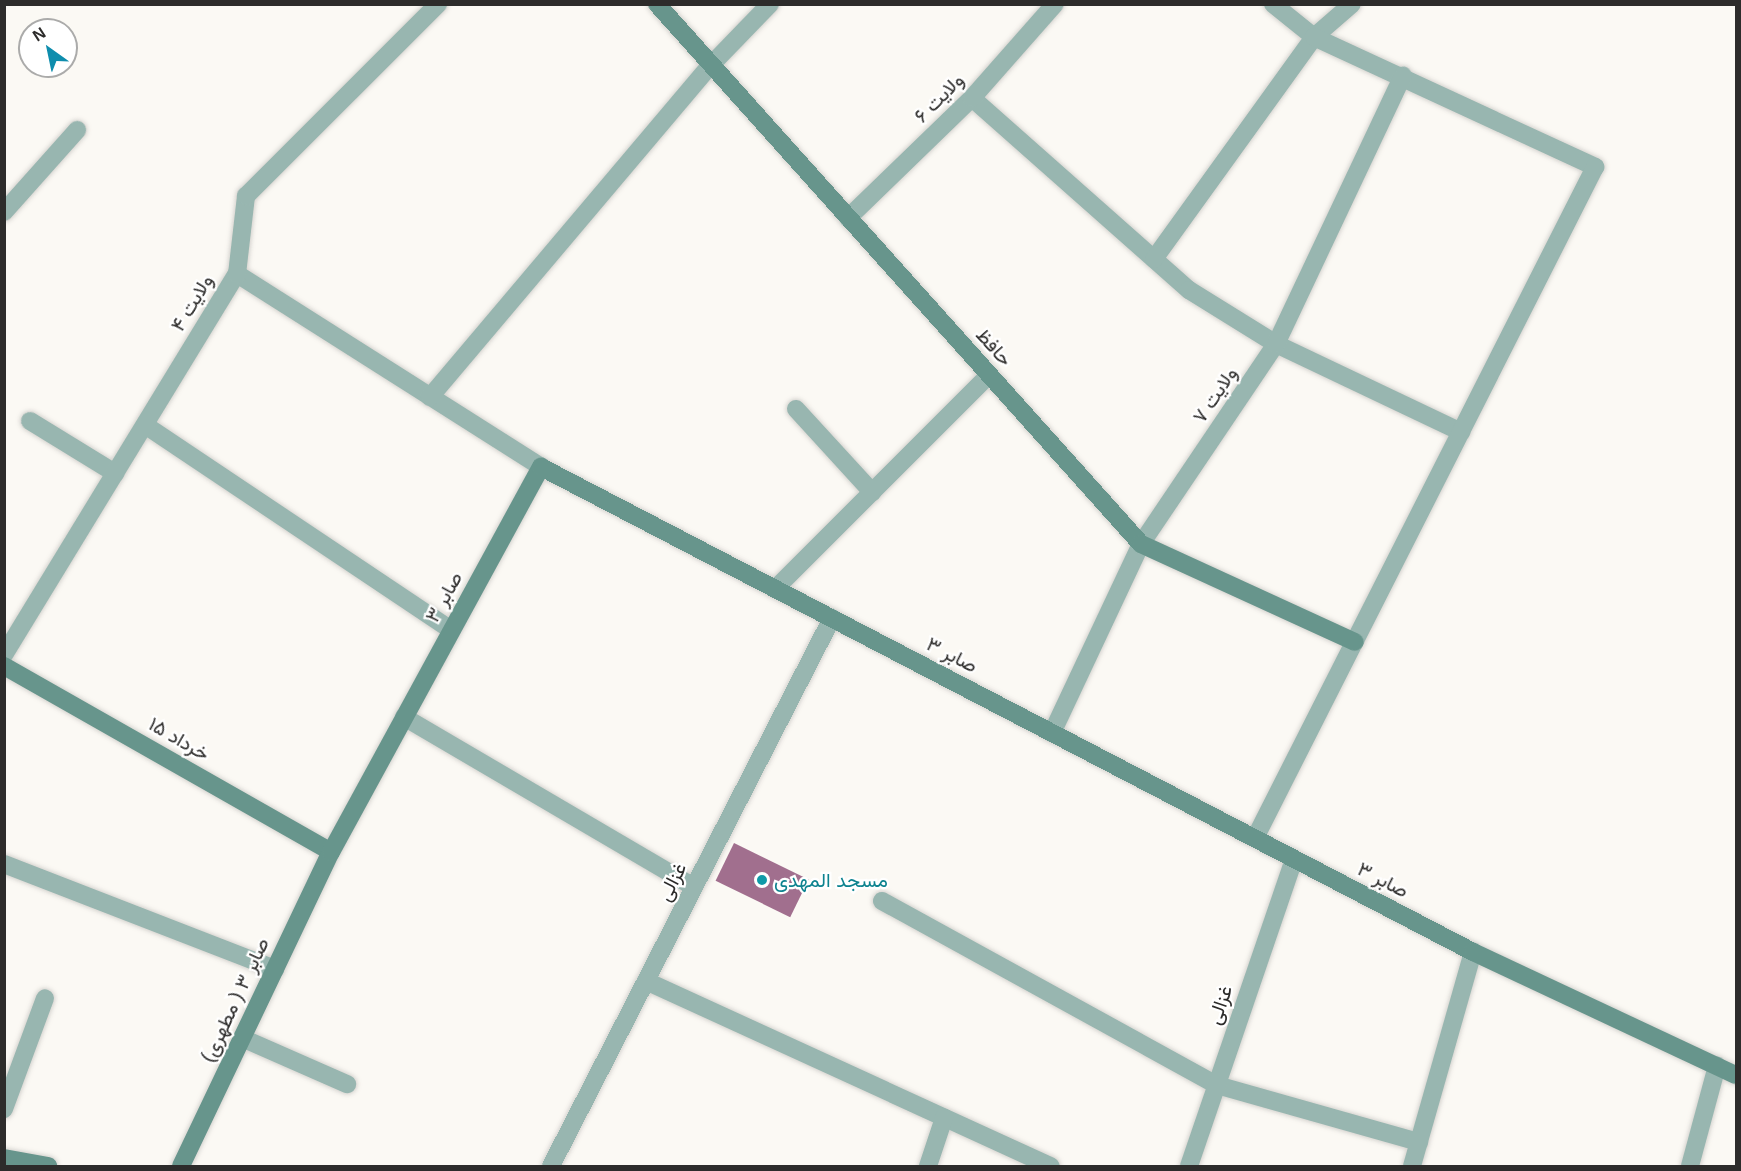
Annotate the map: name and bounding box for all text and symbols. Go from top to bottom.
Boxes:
north arrow [18,18,78,78]
text: N [30,24,48,44]
street label: ولایت ۶ [909,68,969,128]
street label: ولایت ۴ [166,270,218,336]
street label: حافظ [971,323,1017,371]
street label: ولایت ۷ [1188,362,1242,428]
street label: صابر ۳ [420,567,468,627]
street label: صابر ۳ [922,632,982,678]
street label: ۱۵ خرداد [144,712,214,766]
street label: صابر ۳ [1353,857,1413,903]
street label: غزالی [652,859,692,905]
place label: مسجد المهدی [774,868,888,892]
marker: مسجد المهدی [755,873,769,887]
street label: صابر ۳ ( مطهری) [196,934,274,1066]
street label: غزالی [1202,982,1238,1028]

